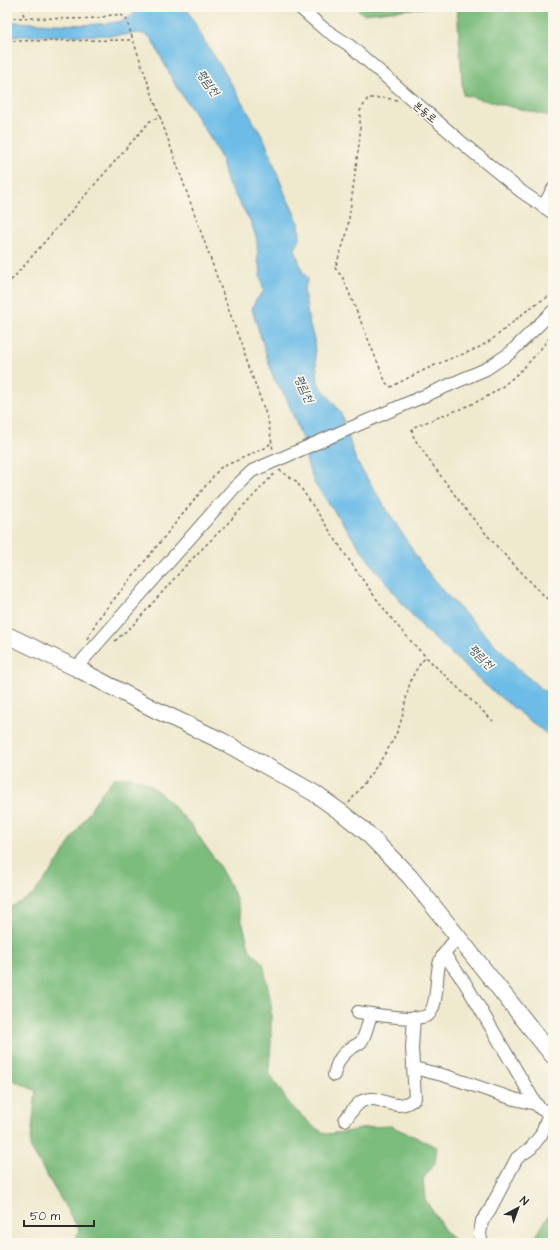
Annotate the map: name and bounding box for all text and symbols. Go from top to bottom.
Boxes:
water label: 평림천 [193,66,224,101]
street label: 본동로 [410,98,440,126]
water label: 평림천 [290,372,318,407]
water label: 평림천 [465,641,498,674]
north arrow [498,1188,538,1228]
text: N [517,1193,532,1209]
scale bar [24,1202,94,1228]
text: 50 m [30,1208,61,1225]

